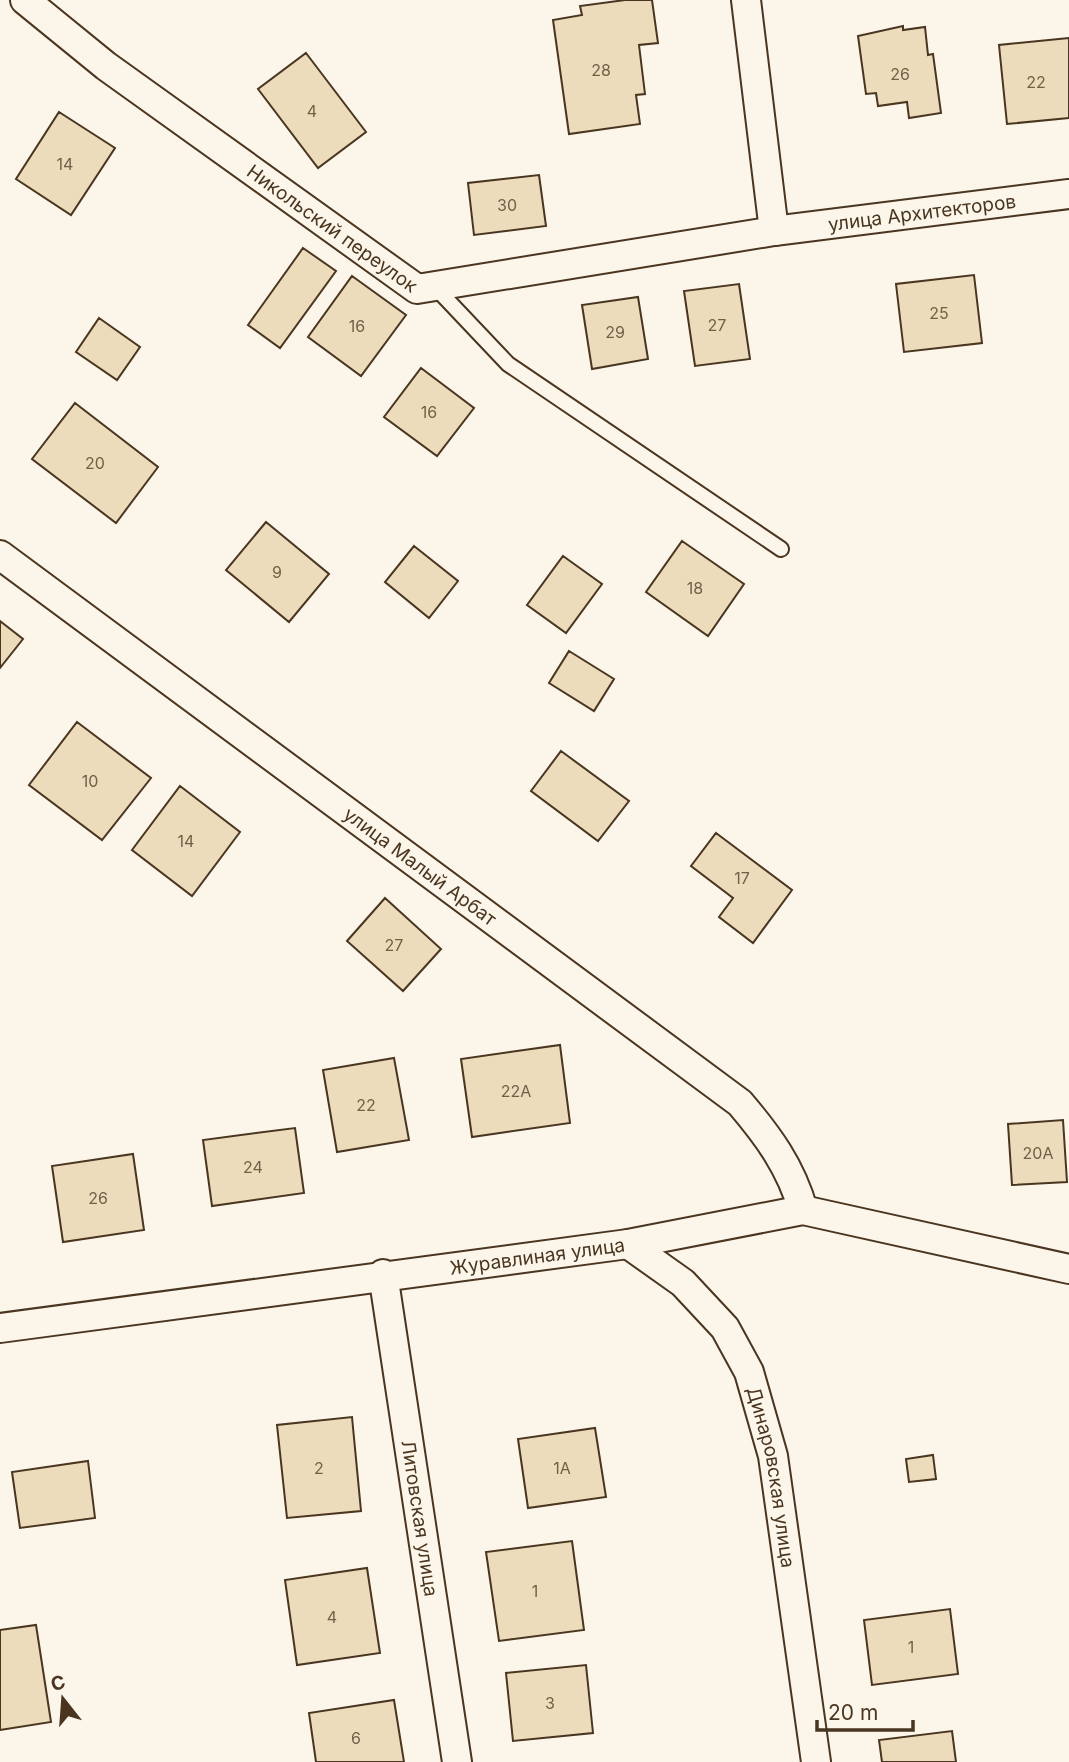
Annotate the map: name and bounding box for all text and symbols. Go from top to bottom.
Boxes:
house number: 28 [591,60,611,80]
house number: 26 [890,64,910,84]
house number: 22 [1026,72,1046,92]
house number: 4 [307,101,317,121]
house number: 14 [57,154,73,174]
street label: Никольский переулок [243,159,423,298]
street label: улица Архитекторов [827,189,1017,236]
house number: 30 [497,195,517,215]
house number: 25 [929,303,949,323]
house number: 27 [708,315,726,335]
house number: 16 [349,316,365,336]
house number: 29 [605,322,625,342]
house number: 16 [421,402,437,422]
house number: 20 [85,453,105,473]
house number: 9 [272,562,282,582]
house number: 18 [687,578,703,598]
house number: 10 [82,771,98,791]
street label: улица Малый Арбат [339,802,501,930]
house number: 14 [178,831,194,851]
house number: 17 [734,868,750,888]
house number: 27 [385,935,403,955]
house number: 22А [501,1081,531,1101]
house number: 22 [356,1095,376,1115]
house number: 20А [1023,1143,1053,1163]
house number: 24 [243,1157,263,1177]
house number: 26 [88,1188,108,1208]
street label: Журавлиная улица [448,1233,626,1279]
street label: Динаровская улица [742,1384,800,1569]
street label: Литовская улица [397,1438,443,1598]
house number: 2 [314,1458,324,1478]
house number: 1А [553,1458,571,1478]
house number: 1 [532,1581,538,1601]
house number: 4 [327,1607,337,1627]
house number: 1 [908,1637,914,1657]
north arrow [28,1664,98,1734]
text: С [48,1670,68,1696]
scale bar [817,1688,913,1732]
house number: 3 [545,1693,555,1713]
text: 20 m [828,1700,878,1725]
house number: 6 [351,1728,361,1748]

